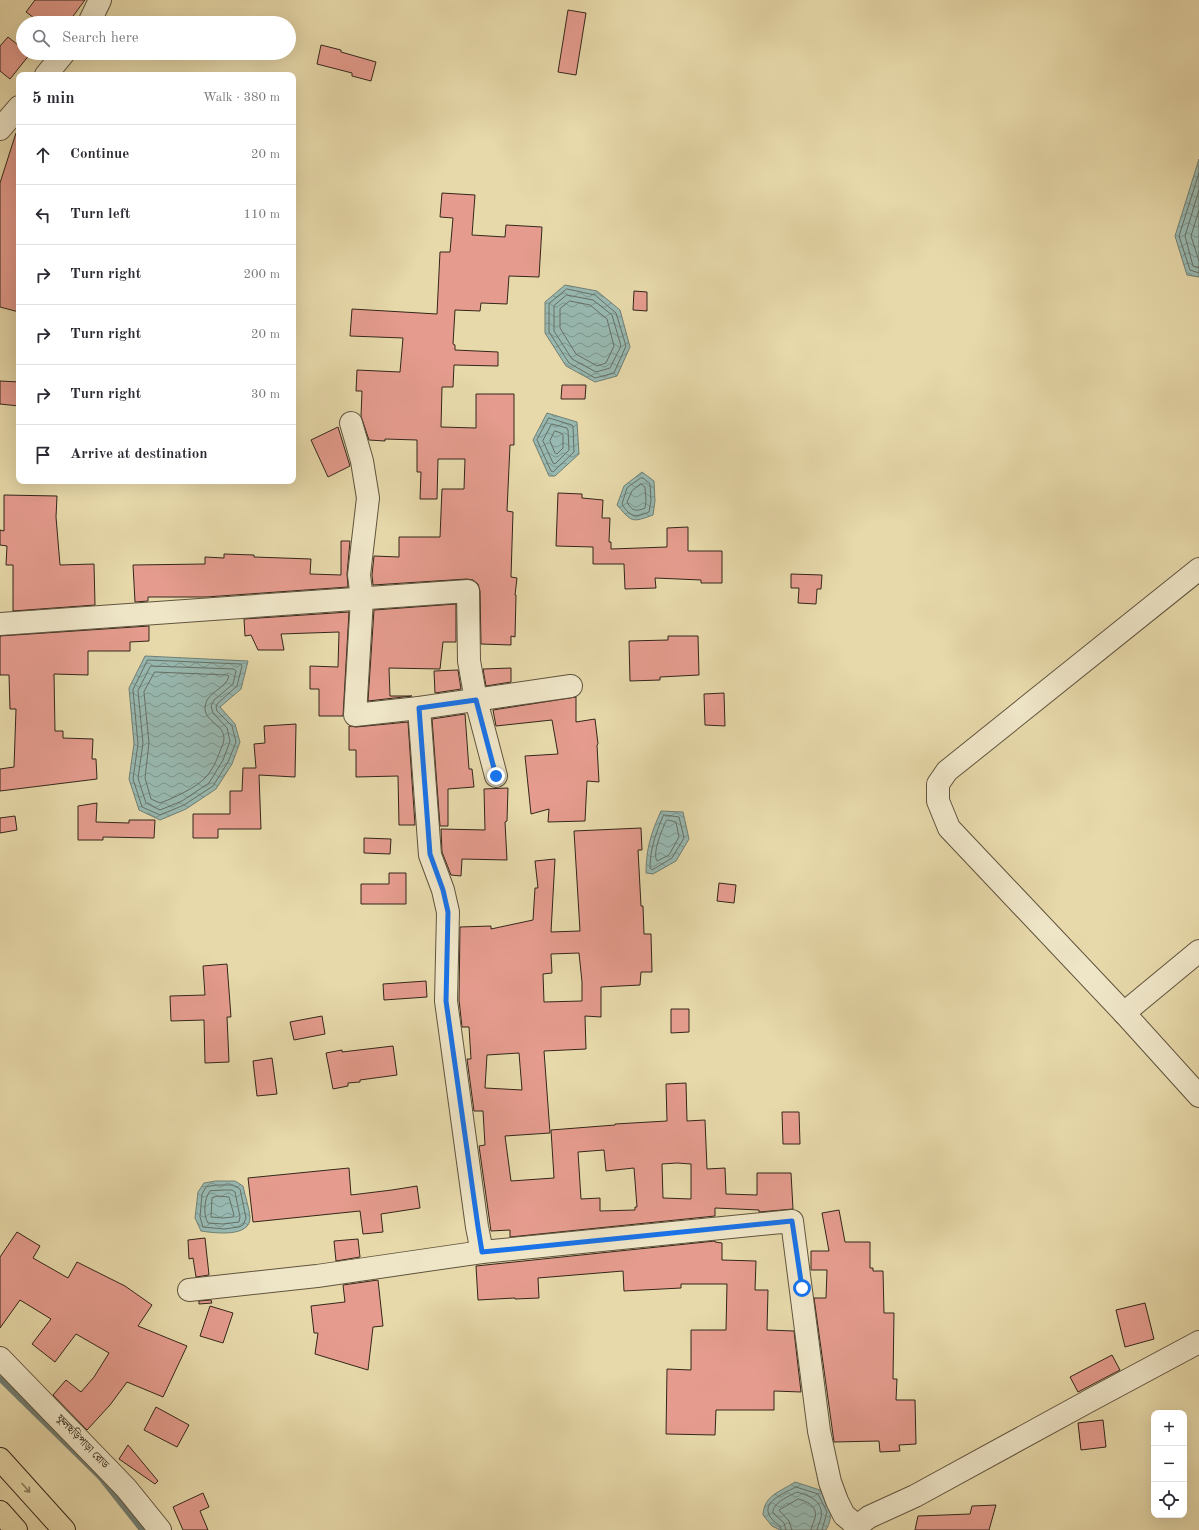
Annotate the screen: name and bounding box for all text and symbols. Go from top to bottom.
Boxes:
search box [16,16,296,60]
icon: search [30,27,52,49]
text: Search here [62,31,139,46]
text: 5 min [32,90,75,107]
text: Walk · 380 m [203,91,280,104]
icon: ahead [32,144,54,166]
text: Continue [70,147,129,162]
text: 20 m [251,148,280,161]
icon: left [32,204,54,226]
text: Turn left [70,207,130,222]
text: 110 m [243,208,280,221]
icon: right [32,264,54,286]
text: Turn right [70,267,141,282]
text: 200 m [243,268,280,281]
icon: right [32,324,54,346]
text: Turn right [70,327,141,342]
text: 20 m [251,328,280,341]
icon: right [32,384,54,406]
text: Turn right [70,387,141,402]
text: 30 m [251,388,280,401]
icon: arrive [32,444,54,466]
text: Arrive at destination [70,447,208,462]
route end [487,767,505,785]
route start [793,1279,811,1297]
map controls [1151,1410,1187,1518]
button: + [1151,1410,1187,1446]
street label: ফুলছড়িপাড়া রোড [53,1411,112,1472]
button: − [1151,1446,1187,1482]
button: locate [1151,1482,1187,1518]
one-way arrow [22,1483,31,1493]

